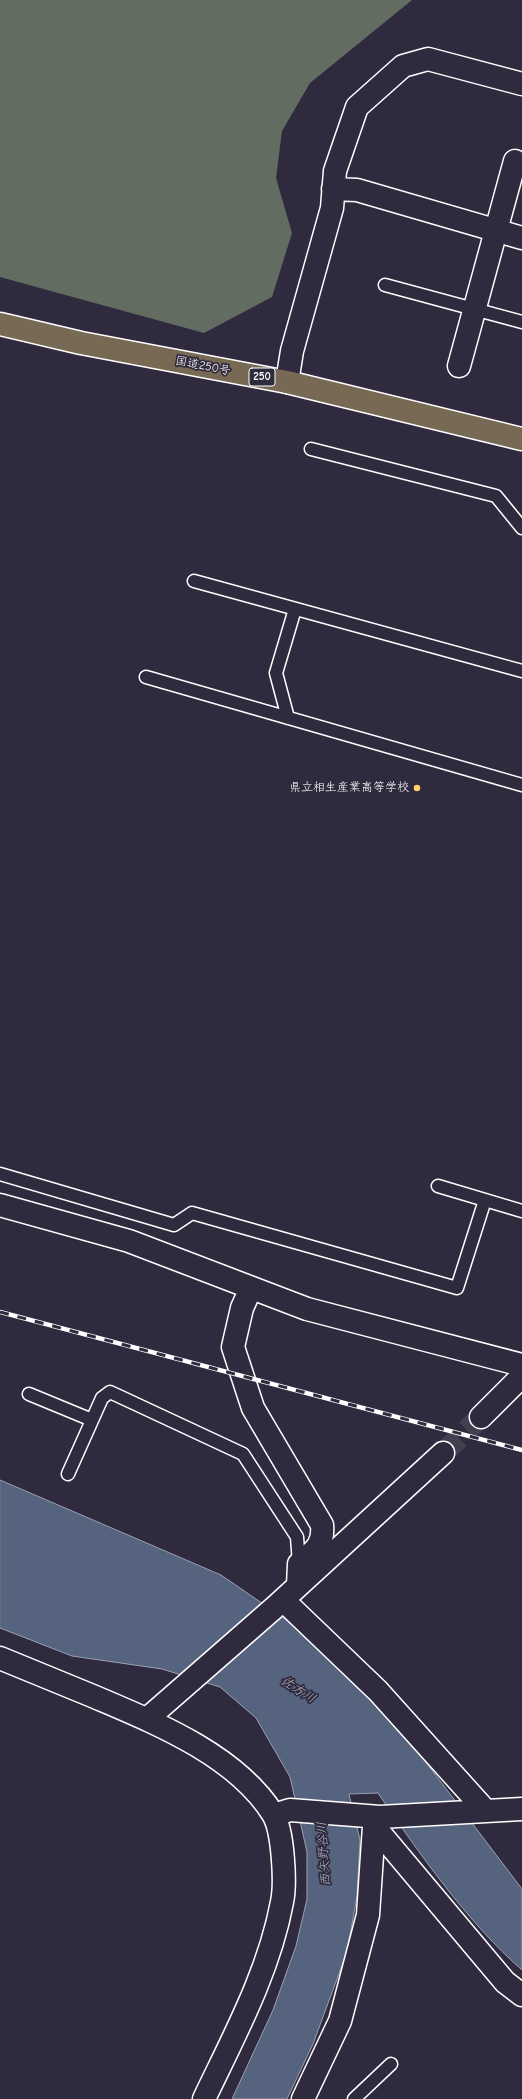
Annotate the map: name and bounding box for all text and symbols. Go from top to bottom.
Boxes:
street label: 国道250号 [174,354,232,378]
road number: 250 [249,368,275,386]
place label: 県立相生産業高等学校 [289,781,409,795]
marker: 県立相生産業高等学校 [412,783,422,793]
water label: 佐方川 [277,1673,319,1707]
water label: 西矢野谷川 [314,1821,334,1887]

